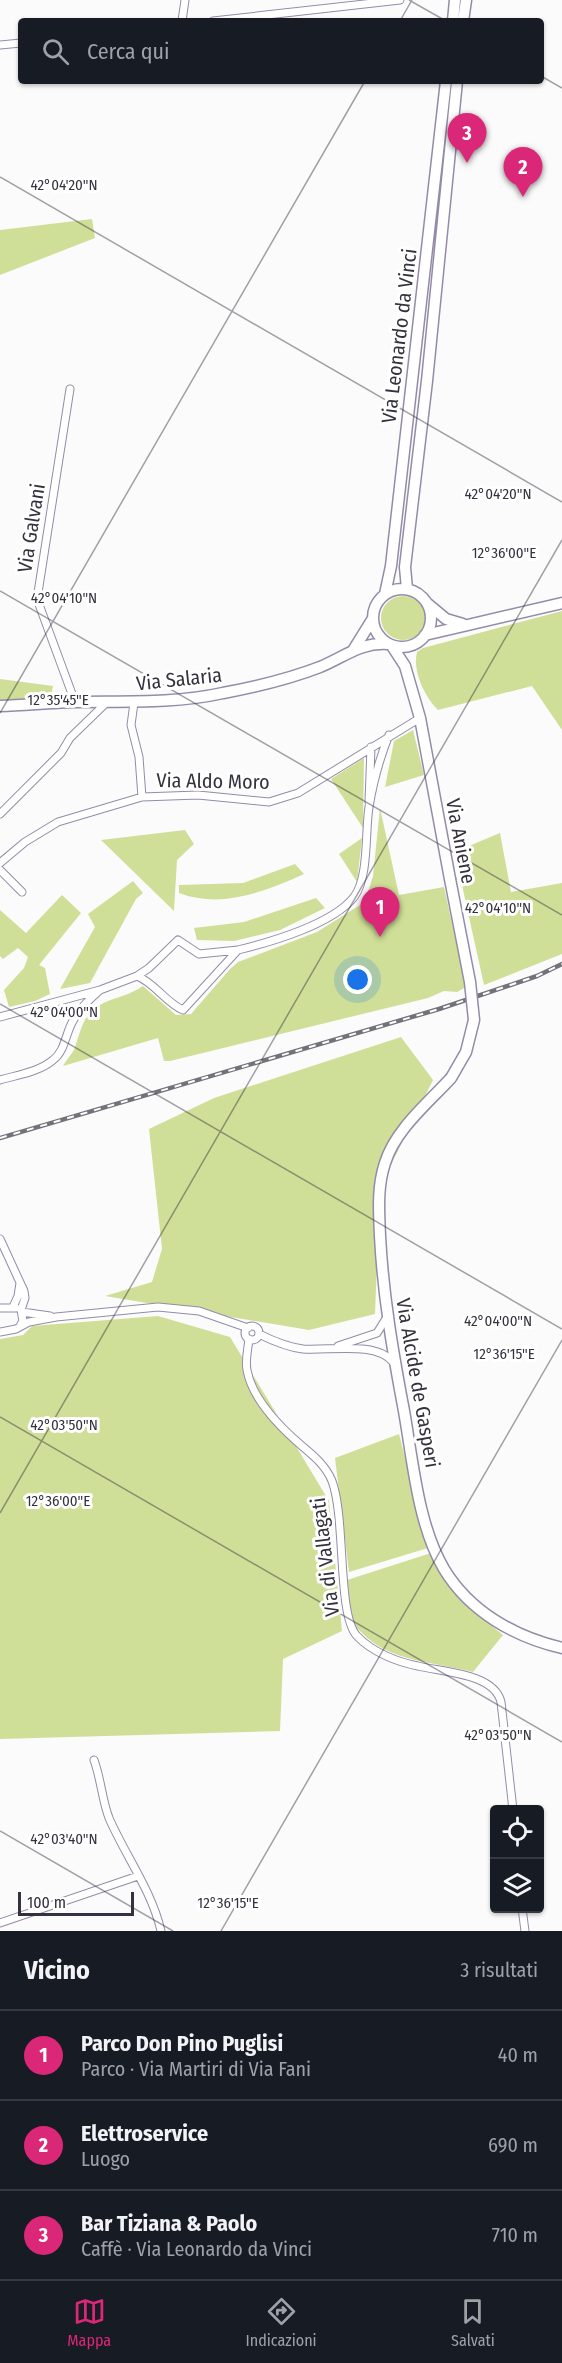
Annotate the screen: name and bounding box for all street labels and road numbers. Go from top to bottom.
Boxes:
street label: Via Leonardo da Vinci [376,247,422,425]
street label: Via Galvani [12,482,50,574]
street label: Via Salaria [135,663,223,695]
street label: Via Aldo Moro [156,768,270,794]
street label: Via Aniene [441,796,481,886]
street label: Via Alcide de Gasperi [391,1296,445,1470]
street label: Via di Vallagati [306,1496,344,1618]

